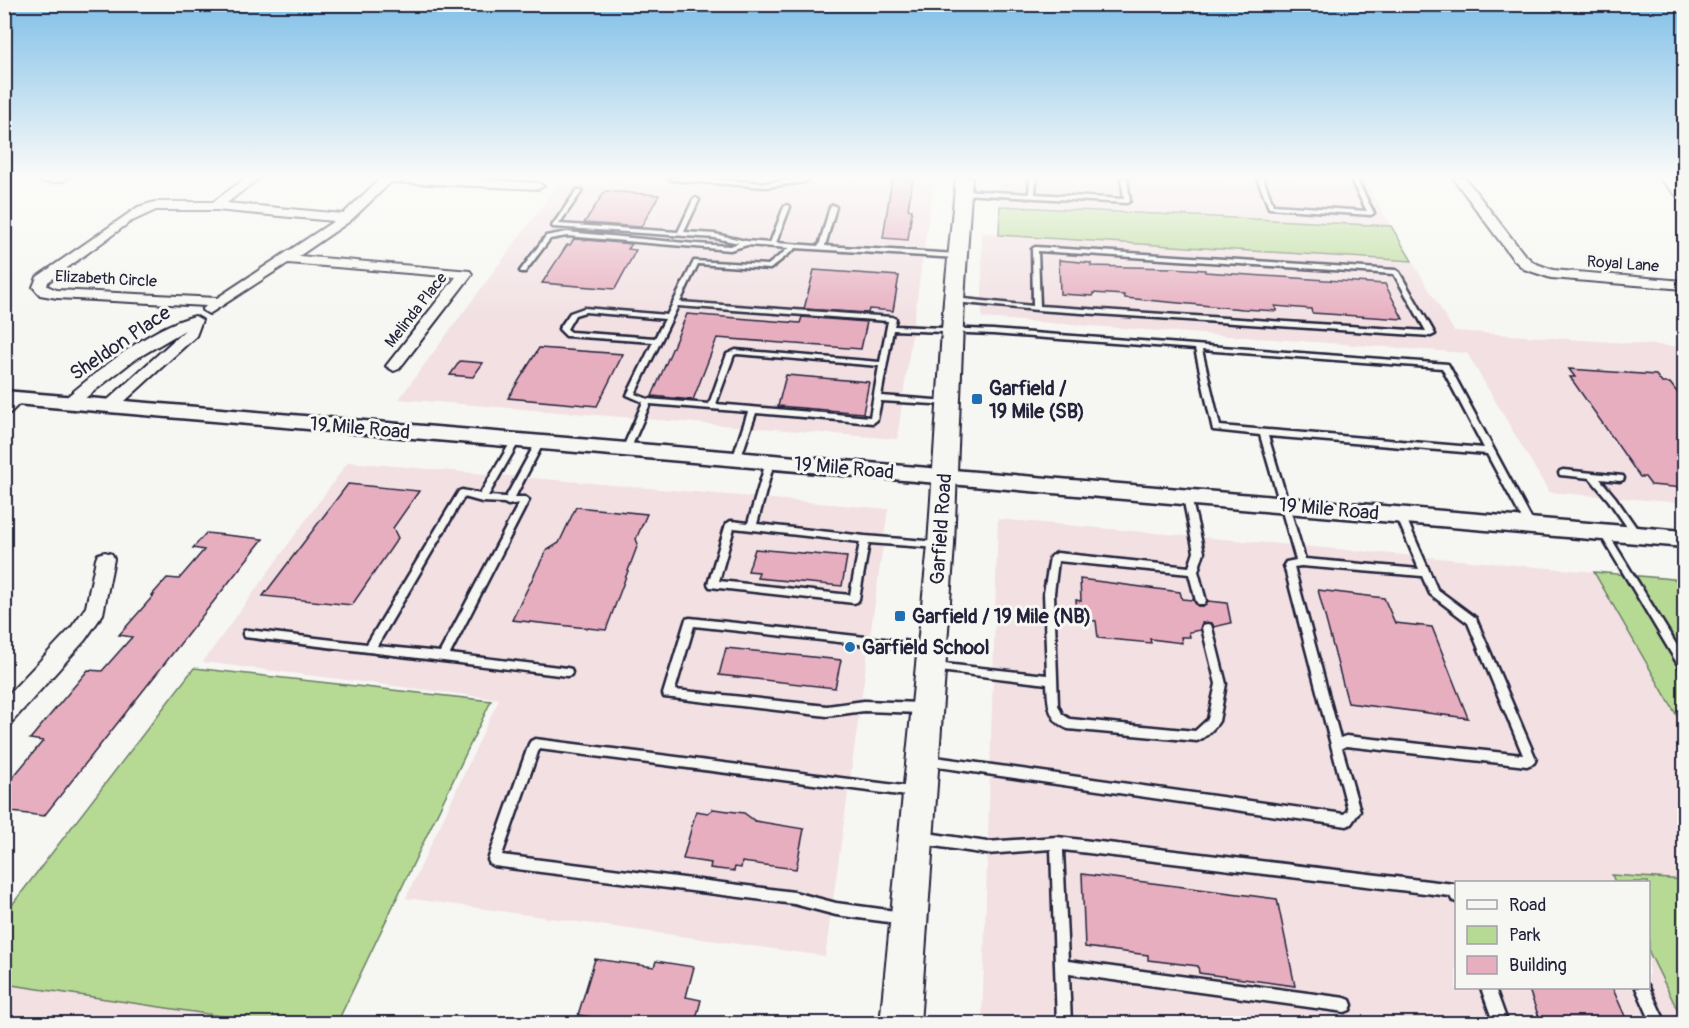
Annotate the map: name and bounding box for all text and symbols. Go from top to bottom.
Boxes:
street label: Royal Lane [1586,252,1660,277]
street label: Elizabeth Circle [54,266,158,292]
street label: Melinda Place [380,268,452,352]
street label: Sheldon Place [65,300,175,386]
place label: Garfield / 19 Mile (SB) [989,376,1085,424]
marker: Garfield / 19 Mile (SB) [970,392,984,406]
street label: 19 Mile Road [309,411,411,445]
street label: 19 Mile Road [793,451,895,485]
street label: Garfield Road [925,472,957,586]
street label: 19 Mile Road [1278,492,1380,526]
place label: Garfield / 19 Mile (NB) [912,604,1091,629]
marker: Garfield / 19 Mile (NB) [893,609,907,623]
place label: Garfield School [862,635,990,660]
marker: Garfield School [843,640,857,654]
legend [1455,881,1650,989]
text: Road [1509,894,1546,917]
text: Park [1509,924,1541,947]
text: Building [1509,954,1567,977]

